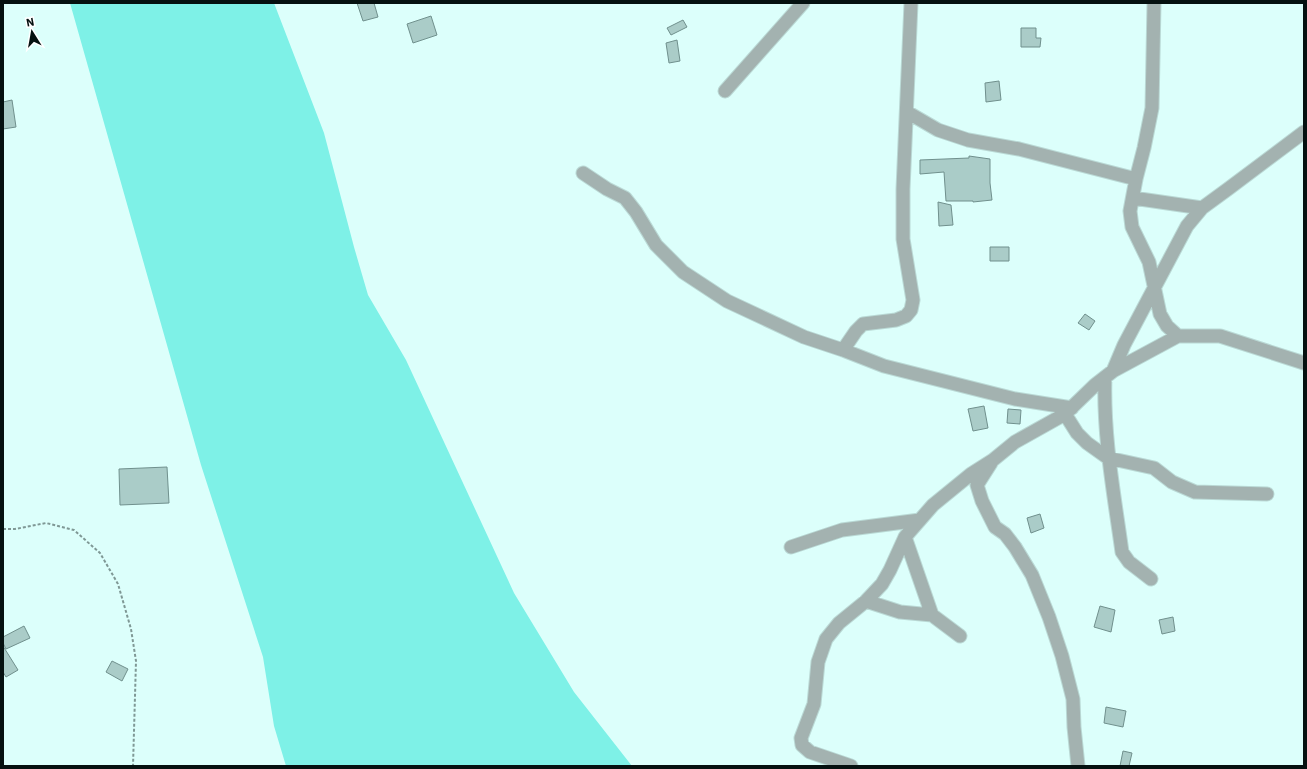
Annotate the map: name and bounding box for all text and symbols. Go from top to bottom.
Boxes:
north arrow [12,12,52,52]
text: N [25,15,35,30]

